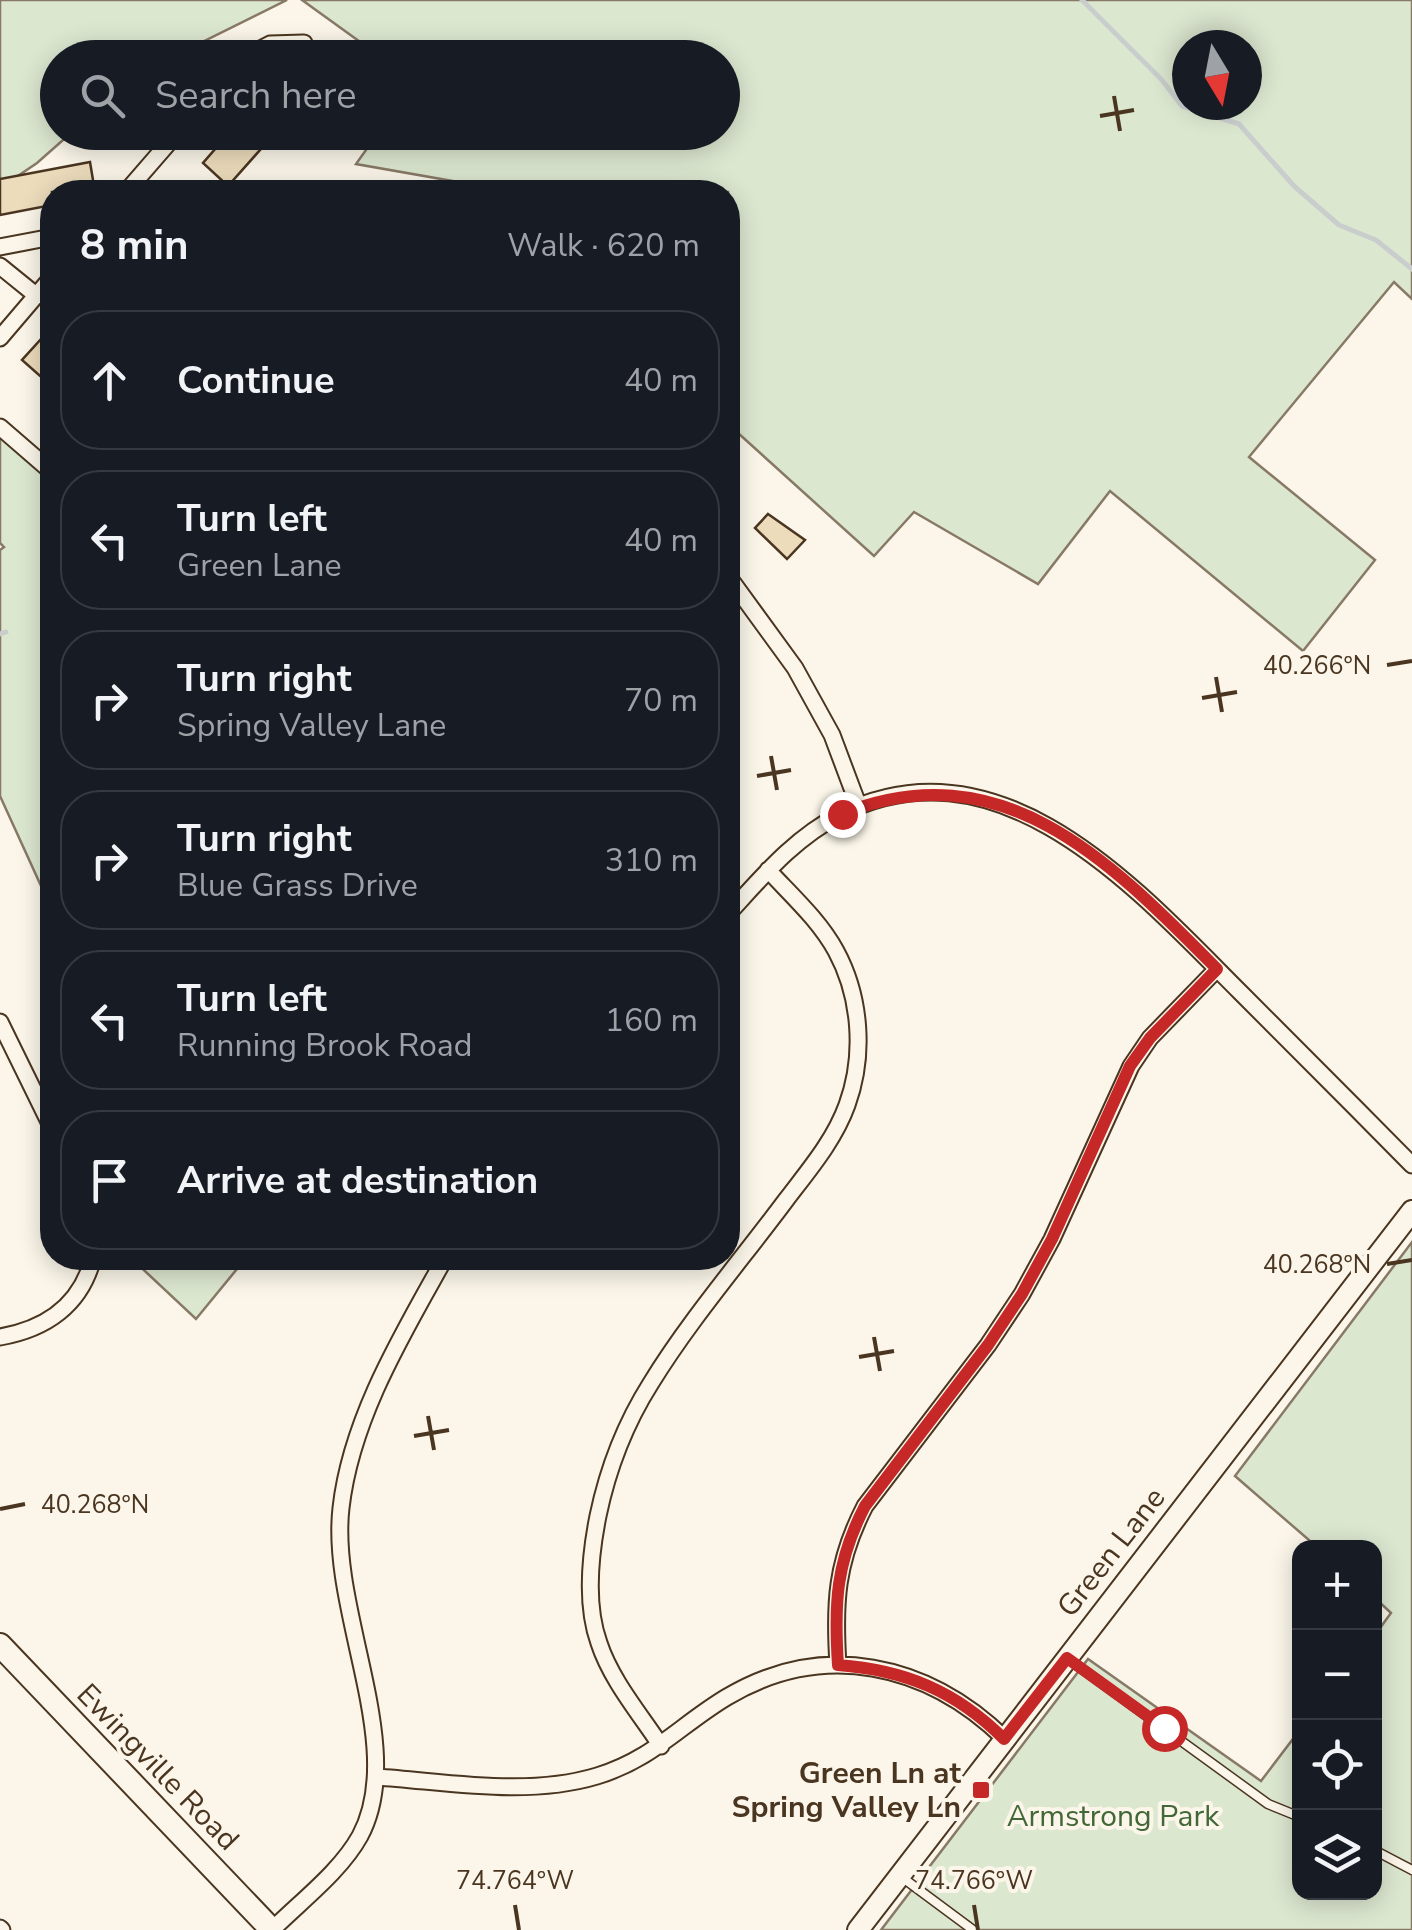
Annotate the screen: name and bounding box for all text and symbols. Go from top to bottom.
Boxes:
north arrow [1172,30,1262,120]
search box [40,40,740,150]
icon: search [75,68,130,123]
text: Search here [155,70,356,121]
text: 8 min [80,217,189,274]
text: Walk · 620 m [507,224,700,267]
icon: ahead [82,353,137,408]
text: Continue [177,355,335,406]
text: 40 m [624,359,698,402]
text: Turn left [177,493,327,544]
icon: left [82,513,137,568]
text: 40 m [624,519,698,562]
text: Green Lane [177,544,341,587]
text: 40.266°N [1263,649,1371,683]
text: Turn right [177,653,352,704]
icon: right [82,673,137,728]
text: 70 m [624,679,698,722]
text: Spring Valley Lane [177,704,446,747]
route end [820,792,866,838]
text: Turn right [177,813,352,864]
icon: right [82,833,137,888]
text: 310 m [605,839,698,882]
text: Blue Grass Drive [177,864,418,907]
text: Turn left [177,973,327,1024]
icon: left [82,993,137,1048]
text: 160 m [605,999,698,1042]
text: Running Brook Road [177,1024,472,1067]
icon: arrive [82,1153,137,1208]
text: Arrive at destination [177,1155,538,1206]
text: 40.268°N [1263,1248,1371,1282]
street label: Green Lane [1048,1479,1175,1626]
text: 40.268°N [41,1488,149,1522]
map controls [1292,1540,1382,1900]
button: + [1292,1540,1382,1630]
button: − [1292,1630,1382,1720]
street label: Ewingville Road [67,1675,248,1860]
route start [1142,1706,1188,1752]
button: locate [1292,1720,1382,1810]
place label: Green Ln at Spring Valley Ln [732,1753,961,1828]
marker: Green Ln at Spring Valley Ln [970,1779,992,1801]
park label: Armstrong Park [1007,1796,1220,1837]
button: layers [1292,1810,1382,1900]
text: 74.764°W [456,1864,574,1898]
text: 74.766°W [915,1864,1033,1898]

